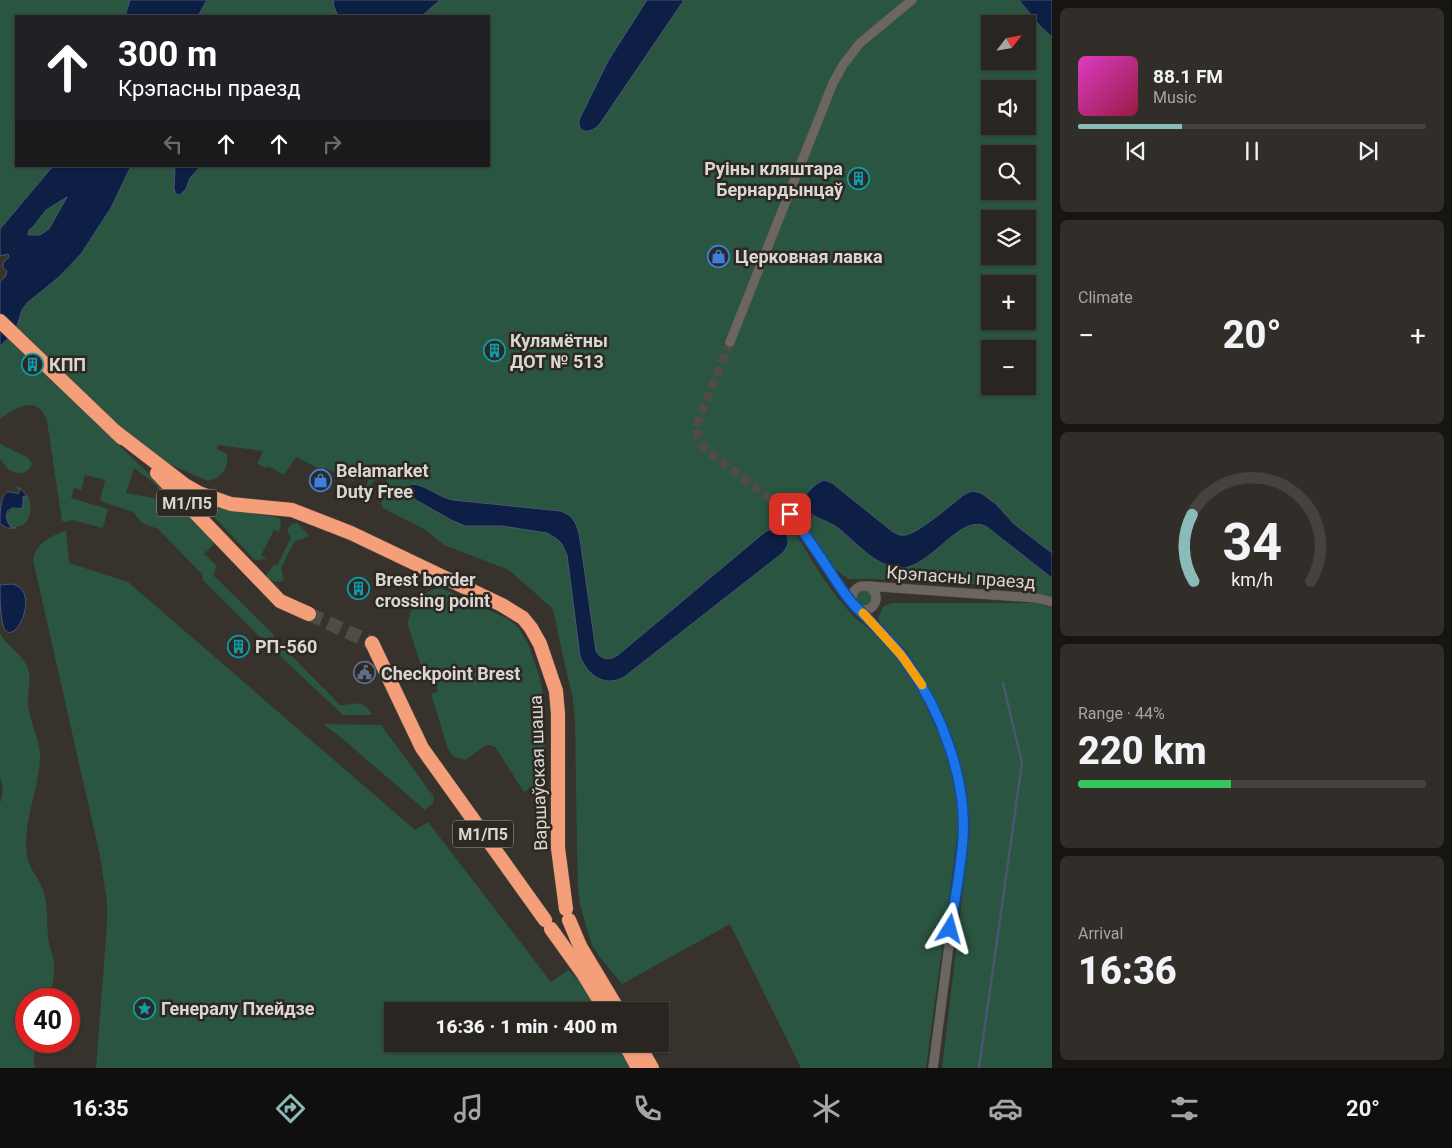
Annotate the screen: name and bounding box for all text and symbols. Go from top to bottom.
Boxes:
north arrow [981,15,1036,70]
map controls [981,15,1036,395]
text: 300 m [118,34,217,75]
icon: ahead [35,35,100,100]
text: 88.1 FM [1153,65,1223,88]
text: Крэпасны праезд [118,76,301,101]
button: sound [981,80,1036,135]
text: Music [1153,88,1196,107]
icon: left [159,130,187,158]
icon: ahead [212,130,240,158]
icon: ahead [265,130,293,158]
icon: right [318,130,346,158]
icon: previous [1122,137,1150,165]
icon: pause [1238,137,1266,165]
icon: next [1354,137,1382,165]
button: search [981,145,1036,200]
place label: Руіны кляштара Бернардынцаў [704,158,844,200]
building icon: Руіны кляштара Бернардынцаў [847,166,871,190]
button: layers [981,210,1036,265]
shop icon: Церковная лавка [707,244,731,268]
place label: Церковная лавка [735,246,883,267]
button: + [981,275,1036,330]
text: Climate [1078,288,1133,307]
text: 20° [1223,313,1281,357]
text: − [1078,319,1094,352]
text: + [1410,319,1426,352]
place label: Кулямётны ДОТ № 513 [510,330,608,372]
building icon: Кулямётны ДОТ № 513 [482,338,506,362]
button: − [981,340,1036,395]
building icon: КПП [21,352,45,376]
place label: КПП [49,354,86,375]
place label: Belamarket Duty Free [336,460,429,502]
shop icon: Belamarket Duty Free [308,468,332,492]
road number: М1/П5 [157,489,217,516]
pin [769,493,811,535]
icon: arrive [776,500,804,528]
text: 34 [1222,512,1282,573]
street label: Крэпасны праезд [886,561,1036,593]
place label: Brest border crossing point [375,569,490,611]
text: km/h [1231,569,1273,590]
building icon: Brest border crossing point [347,577,371,601]
building icon: РП-560 [227,634,251,658]
place label: РП-560 [255,636,317,657]
public building icon: Checkpoint Brest [353,661,377,685]
place label: Checkpoint Brest [381,663,520,684]
street label: Варшаўская шаша [525,695,551,851]
text: Range · 44% [1078,704,1165,723]
text: 220 km [1078,729,1207,773]
road number: М1/П5 [453,821,513,848]
position arrow [923,902,975,954]
text: Arrival [1078,924,1123,943]
text: 16:36 [1078,949,1177,993]
speed limit sign: 40 [15,988,80,1053]
place icon: Генералу Пхейдзе [133,996,157,1020]
place label: Генералу Пхейдзе [161,998,315,1019]
text: 16:36 · 1 min · 400 m [435,1015,618,1038]
icon: directions [273,1091,308,1126]
icon: music [451,1091,486,1126]
icon: phone [630,1091,665,1126]
icon: climate [809,1091,844,1126]
icon: car [988,1091,1023,1126]
icon: filters [1167,1091,1202,1126]
text: 16:35 [72,1096,129,1121]
text: 20° [1346,1096,1380,1121]

